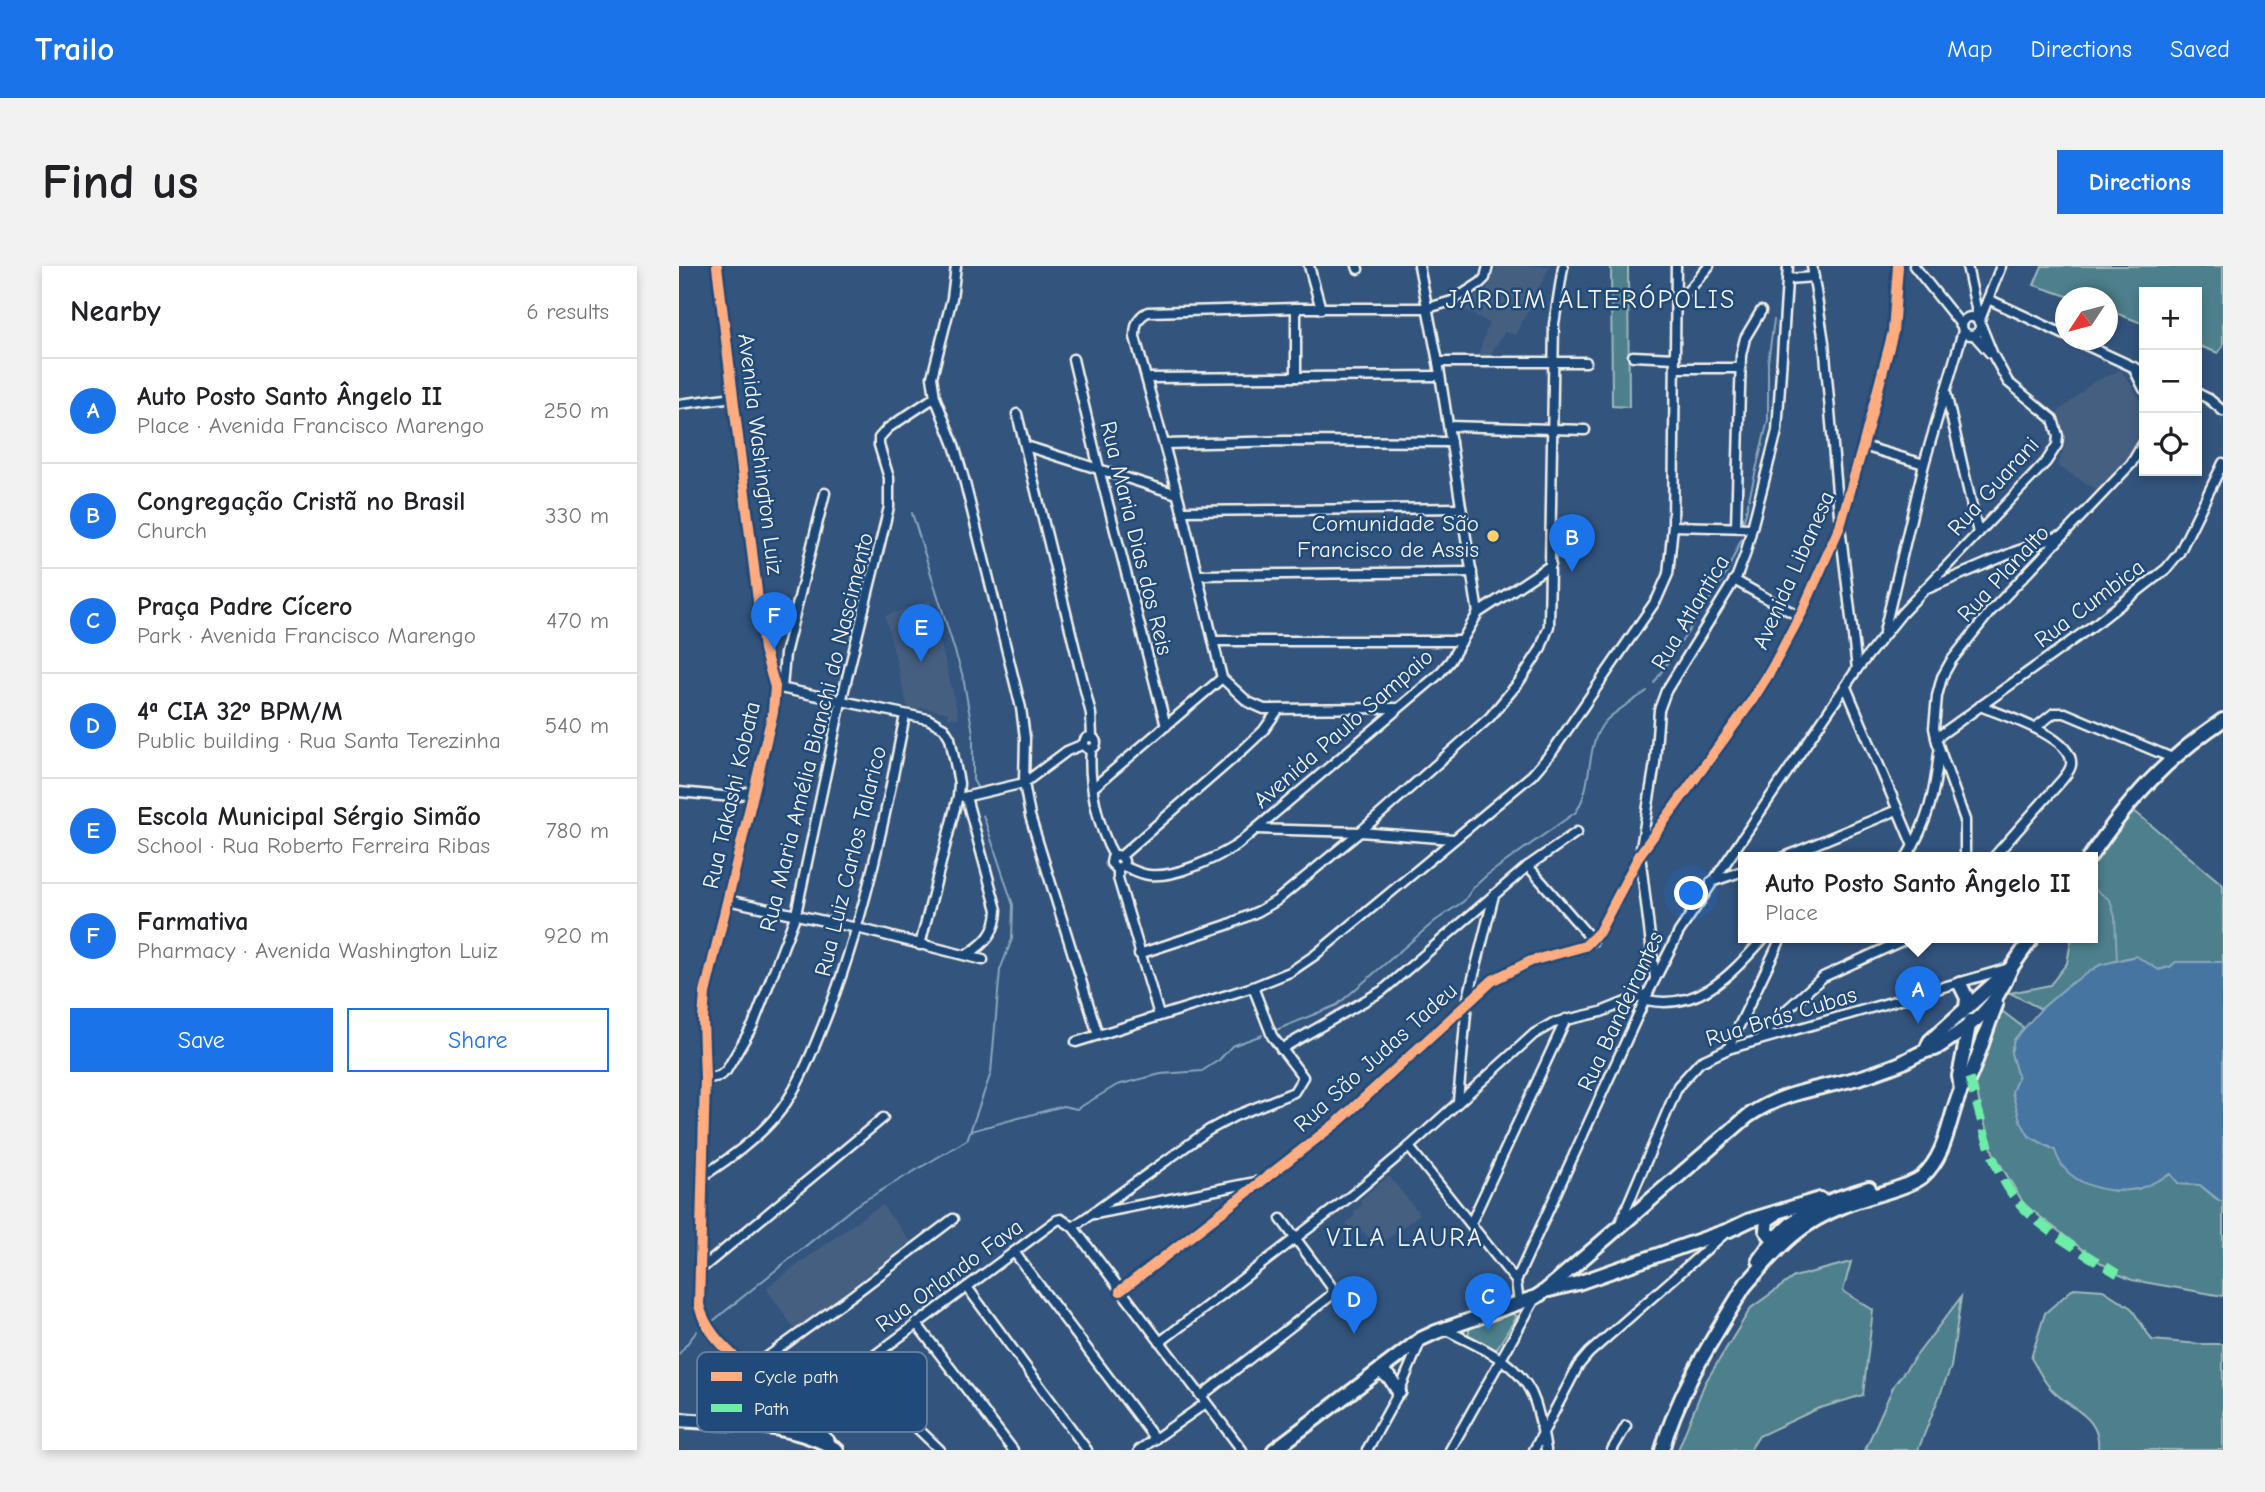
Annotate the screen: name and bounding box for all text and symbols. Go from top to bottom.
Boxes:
text: Trailo [35,30,114,68]
text: Map [1947,35,1993,63]
text: Directions [2031,35,2132,63]
text: Saved [2170,35,2230,63]
button: Directions [2057,150,2223,214]
text: Find us [42,154,198,210]
district label: JARDIM ALTERÓPOLIS [1446,284,1736,315]
north arrow [2055,287,2118,350]
map controls [2139,287,2202,476]
button: + [2139,287,2202,350]
text: Nearby [70,294,161,329]
text: 6 results [526,298,609,325]
street label: Avenida Washington Luiz [732,332,789,576]
button: − [2139,350,2202,413]
text: Auto Posto Santo Ângelo II [137,382,442,412]
text: A [87,397,99,424]
text: 250 m [544,397,609,424]
text: Place · Avenida Francisco Marengo [137,412,484,439]
button: locate [2139,413,2202,476]
street label: Rua Maria Dias dos Reis [1094,418,1179,658]
street label: Rua Guarani [1942,431,2045,541]
text: Congregação Cristã no Brasil [137,487,465,517]
street label: Avenida Libanesa [1747,487,1840,653]
text: B [86,502,100,529]
text: 330 m [545,502,609,529]
place label: Comunidade São Francisco de Assis [1297,510,1479,563]
pin: B [1549,514,1595,572]
text: Church [137,517,207,544]
street label: Rua Planalto [1952,519,2055,627]
marker: Comunidade São Francisco de Assis [1485,528,1501,544]
street label: Rua Maria Amélia Bianchi do Nascimento [754,530,879,934]
street label: Rua Atlantica [1646,550,1735,675]
street label: Rua Cumbica [2029,553,2149,653]
text: Praça Padre Cícero [137,592,352,622]
pin: F [751,592,797,650]
pin: E [898,604,944,662]
text: C [86,607,100,634]
text: 470 m [546,607,609,634]
text: Park · Avenida Francisco Marengo [137,622,476,649]
street label: Avenida Paulo Sampaio [1248,643,1439,814]
text: 4ª CIA 32º BPM/M [137,697,343,727]
street label: Rua Takashi Kobata [697,699,766,891]
text: D [86,712,100,739]
text: 540 m [545,712,609,739]
text: Public building · Rua Santa Terezinha [137,727,501,754]
street label: Rua Luiz Carlos Talarico [809,743,892,979]
text: Escola Municipal Sérgio Simão [137,802,481,832]
text: E [86,817,100,844]
text: 780 m [546,817,609,844]
text: School · Rua Roberto Ferreira Ribas [137,832,490,859]
popup [1738,852,2098,943]
text: Auto Posto Santo Ângelo II [1765,869,2071,899]
your location [1674,876,1708,910]
text: Place [1765,899,1818,926]
text: Farmativa [137,907,248,937]
text: F [86,922,100,949]
text: 920 m [544,922,609,949]
street label: Rua Bandeirantes [1572,927,1669,1095]
text: Pharmacy · Avenida Washington Luiz [137,937,498,964]
pin: A [1895,966,1941,1024]
street label: Rua São Judas Tadeu [1288,977,1462,1138]
street label: Rua Brás Cubas [1702,981,1860,1052]
button: Save [70,1008,333,1072]
button: Share [347,1008,609,1072]
street label: Rua Orlando Fava [870,1213,1028,1338]
district label: VILA LAURA [1326,1223,1484,1253]
pin: C [1465,1273,1511,1331]
pin: D [1331,1276,1377,1334]
legend [697,1352,927,1432]
text: Cycle path [754,1366,839,1388]
text: Path [754,1398,789,1420]

